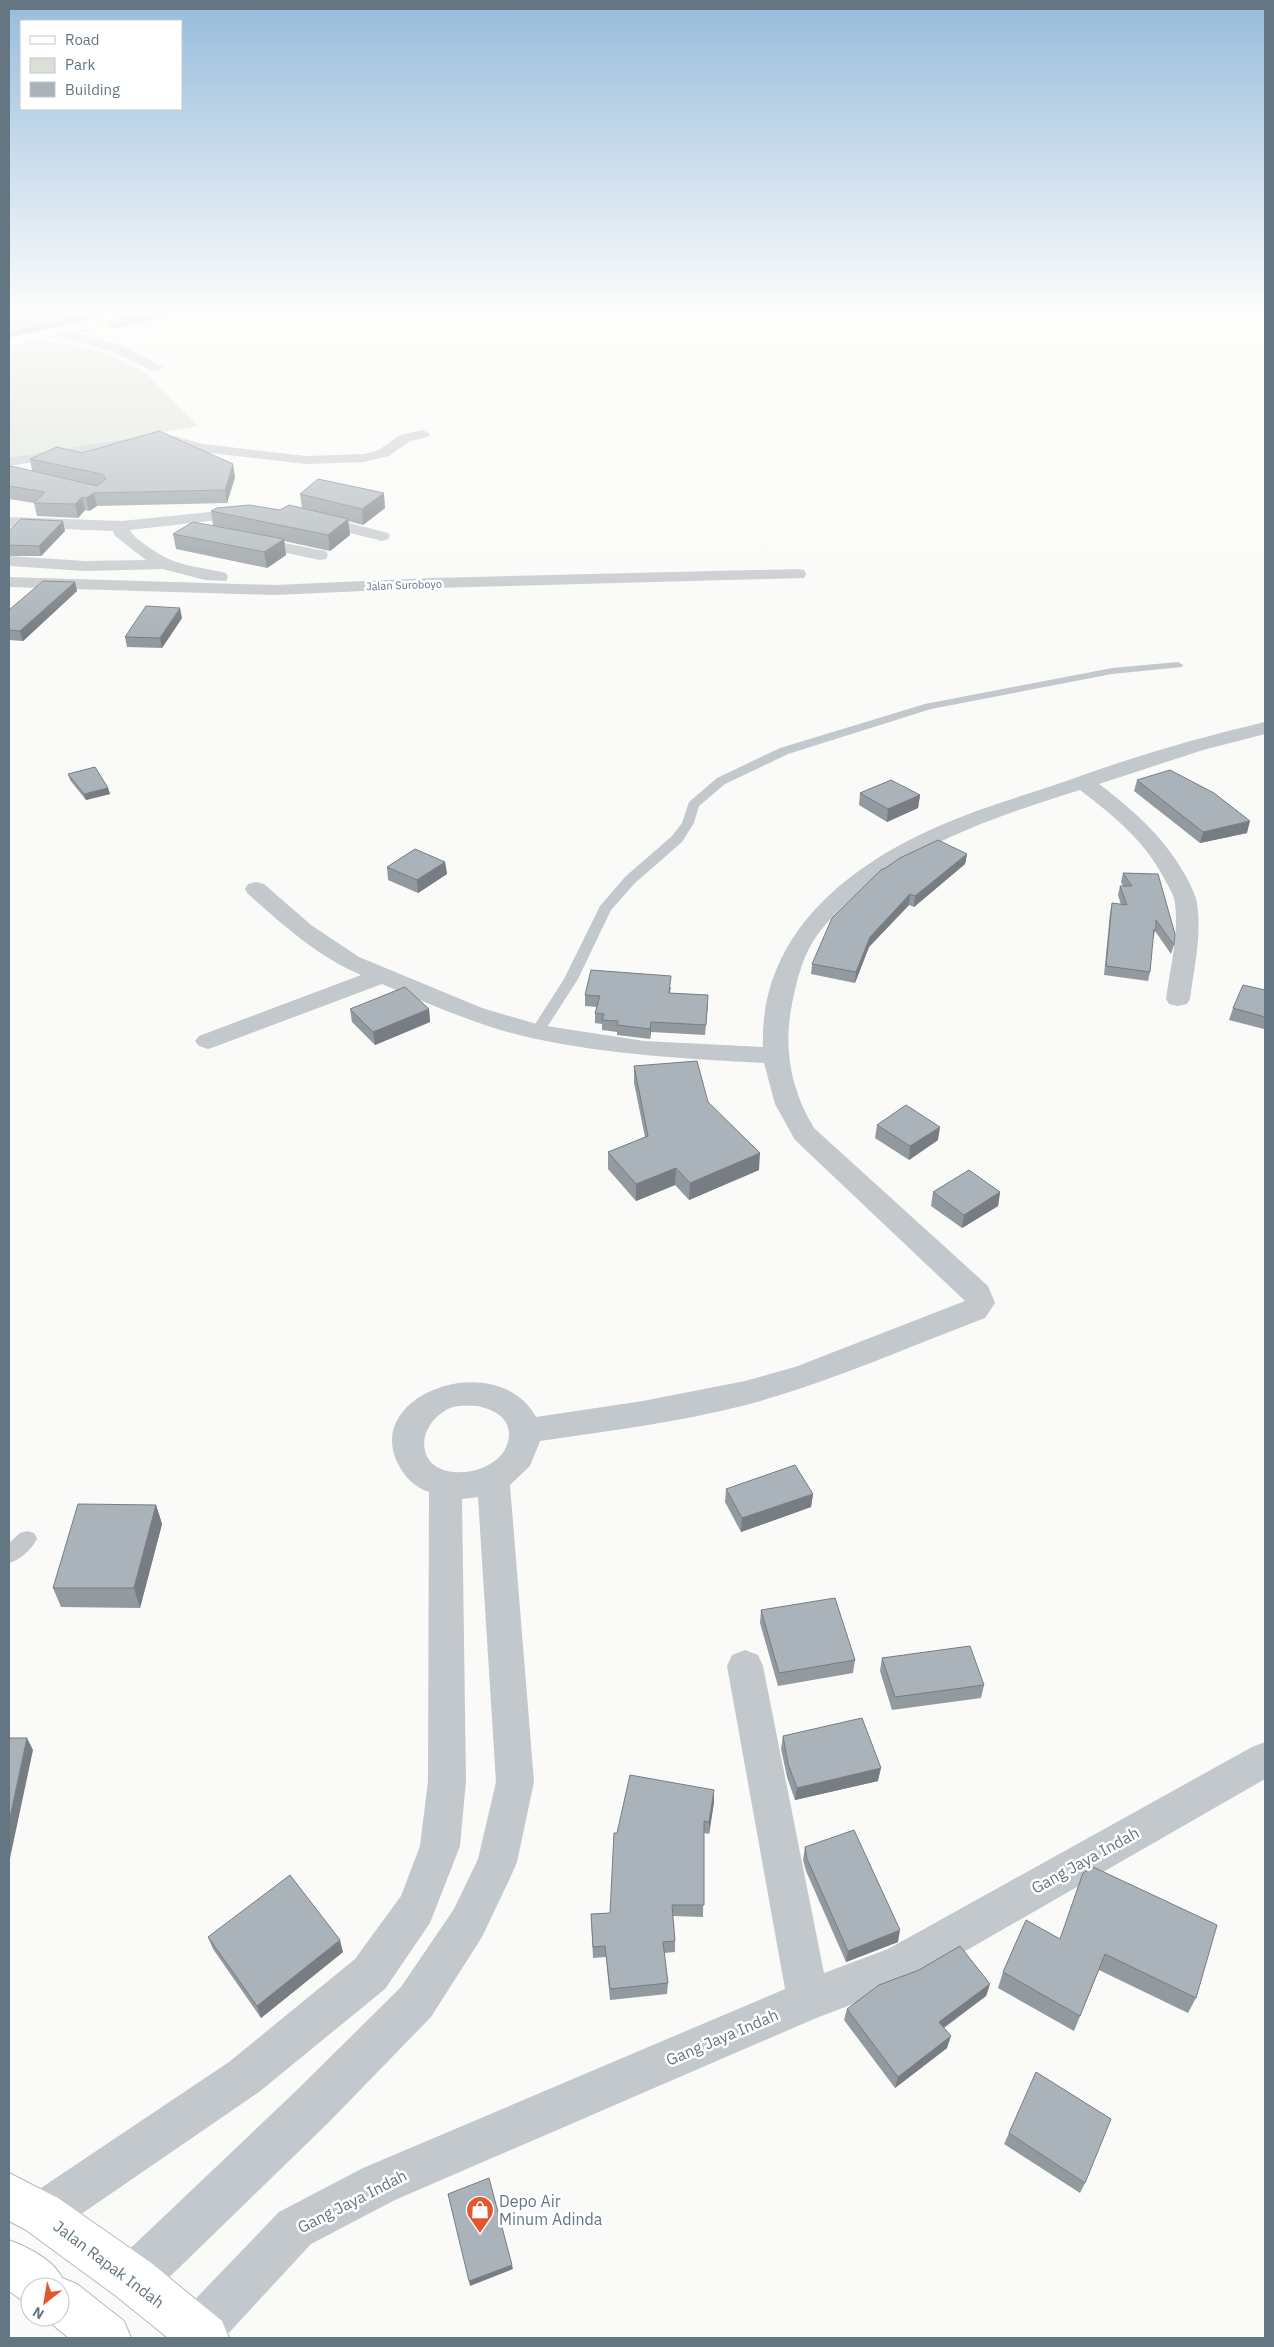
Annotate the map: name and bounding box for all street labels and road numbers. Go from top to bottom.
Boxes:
street label: Jalan Suroboyo [366,577,442,593]
street label: Gang Jaya Indah [1028,1822,1142,1898]
street label: Gang Jaya Indah [663,2004,781,2070]
street label: Gang Jaya Indah [294,2165,410,2237]
street label: Jalan Rapak Indah [50,2216,168,2312]

